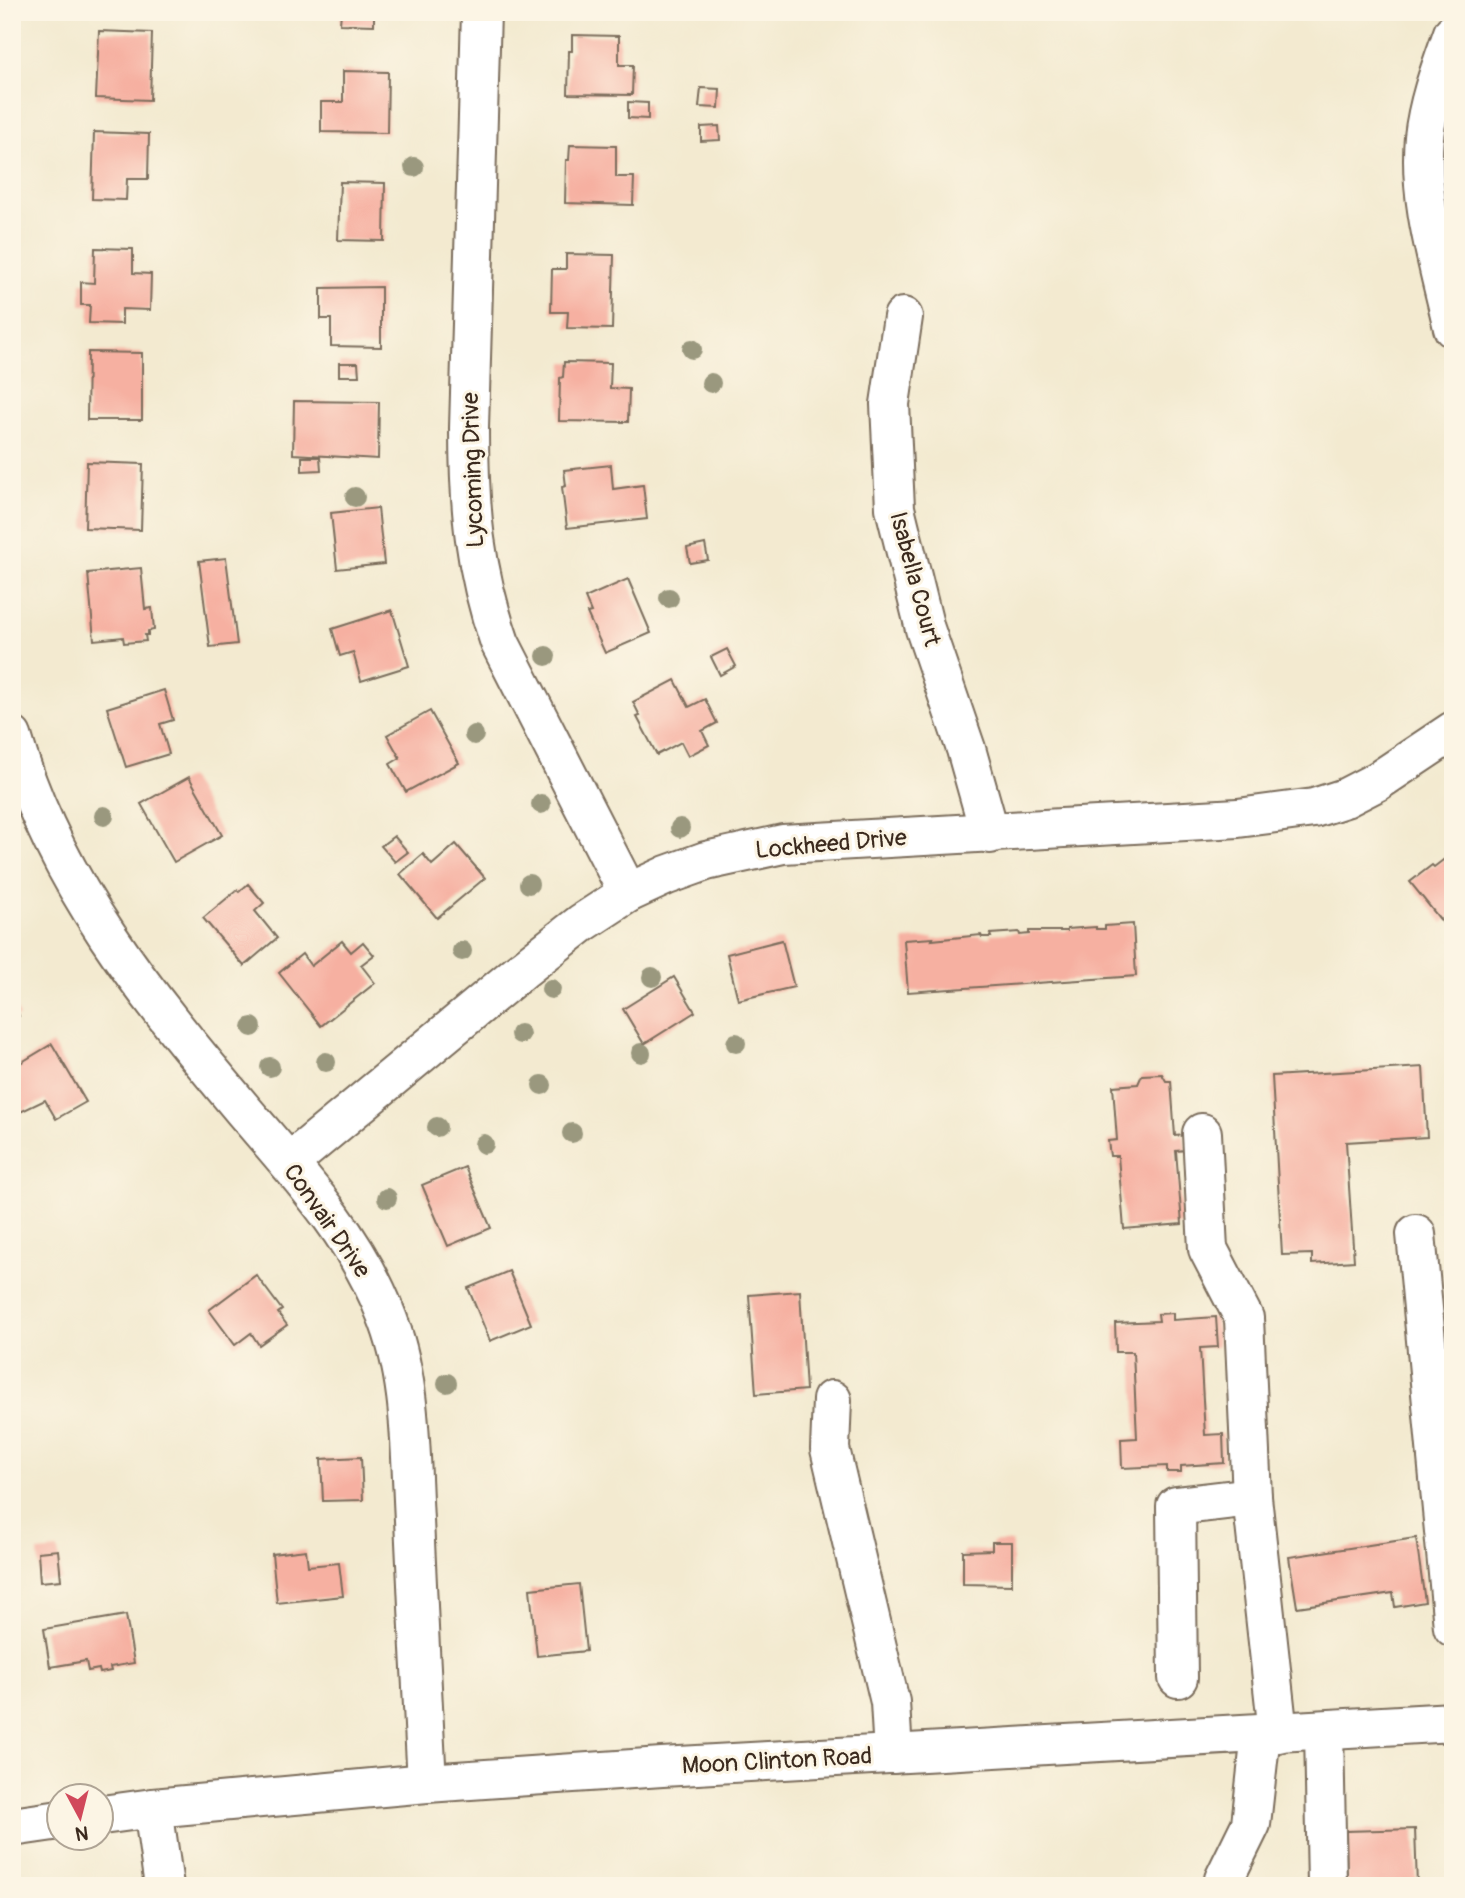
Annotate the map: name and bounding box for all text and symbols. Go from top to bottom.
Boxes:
street label: Lycoming Drive [456,392,490,548]
street label: Isabella Court [883,509,947,650]
street label: Lockheed Drive [754,823,908,865]
street label: Convair Drive [277,1158,377,1284]
street label: Moon Clinton Road [681,1742,873,1780]
north arrow [46,1783,116,1853]
text: N [74,1820,90,1846]

